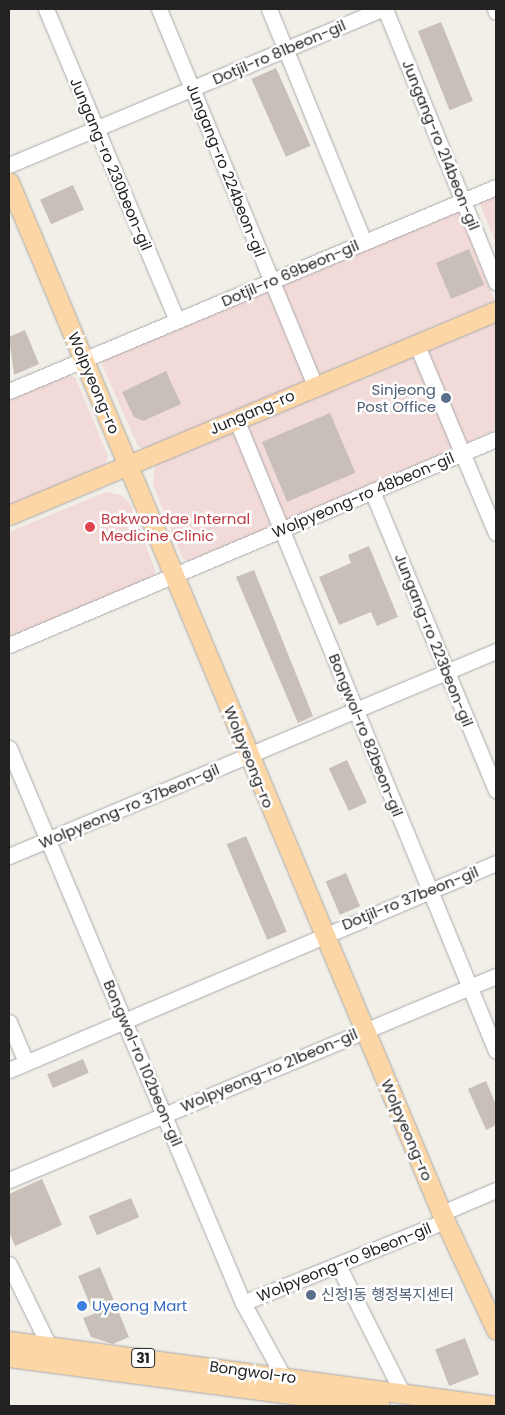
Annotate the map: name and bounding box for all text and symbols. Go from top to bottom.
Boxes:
street label: Dotjil-ro 81beon-gil [210,16,348,88]
street label: Jungang-ro 214beon-gil [399,57,483,233]
street label: Jungang-ro 230beon-gil [66,75,156,253]
street label: Jungang-ro 224beon-gil [183,81,269,259]
street label: Dotjil-ro 69beon-gil [219,236,361,310]
street label: Wolpyeong-ro [64,329,124,437]
place label: Sinjeong Post Office [357,380,436,415]
street label: Jungang-ro [207,386,297,438]
marker: Sinjeong Post Office [440,392,452,404]
street label: Wolpyeong-ro 48beon-gil [269,448,457,542]
place label: Bakwondae Internal Medicine Clinic [101,509,250,544]
marker: Bakwondae Internal Medicine Clinic [83,520,97,534]
street label: Jungang-ro 223beon-gil [391,551,477,729]
street label: Bongwol-ro 82beon-gil [325,651,407,819]
street label: Wolpyeong-ro [220,703,278,811]
street label: Wolpyeong-ro 37beon-gil [36,760,222,852]
street label: Dotjil-ro 37beon-gil [339,862,481,934]
street label: Bongwol-ro 102beon-gil [100,977,186,1149]
street label: Wolpyeong-ro 21beon-gil [178,1025,360,1115]
street label: Wolpyeong-ro [377,1076,437,1184]
street label: Wolpyeong-ro 9beon-gil [254,1219,434,1305]
place label: 신정1동 행정복지센터 [321,1286,454,1304]
marker: 신정1동 행정복지센터 [305,1289,317,1301]
place label: Uyeong Mart [92,1297,187,1315]
marker: Uyeong Mart [76,1300,88,1312]
road number: 31 [130,1346,156,1370]
street label: Bongwol-ro [208,1357,298,1387]

